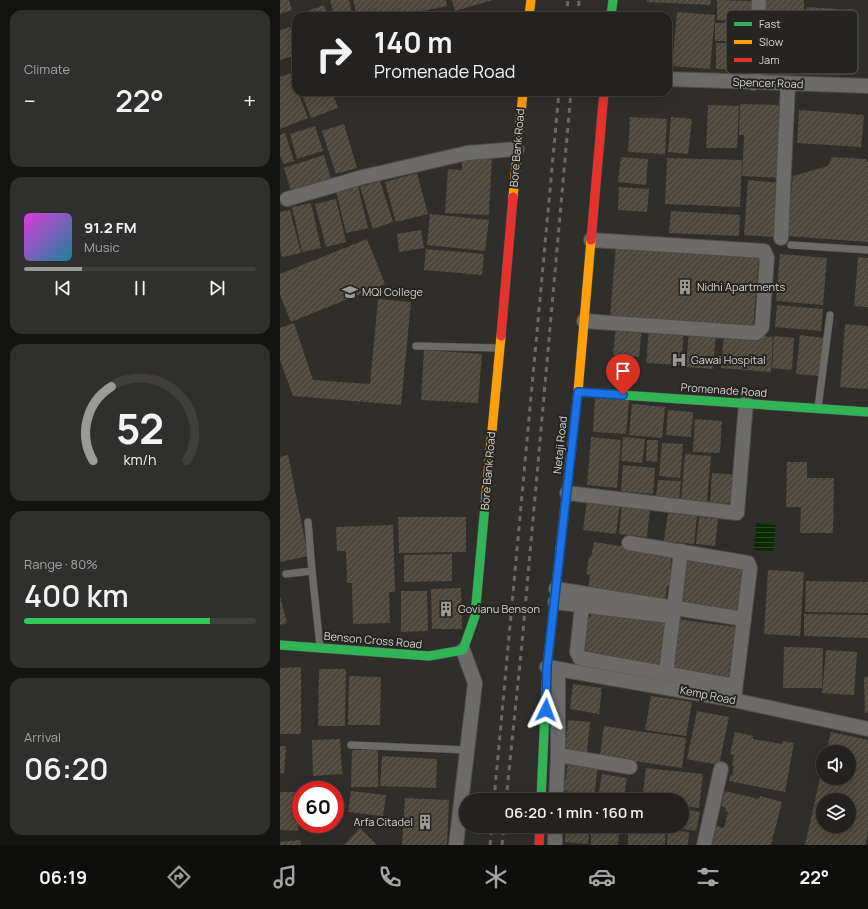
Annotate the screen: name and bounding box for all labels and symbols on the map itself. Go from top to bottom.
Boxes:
legend [726,10,858,74]
text: Fast [759,16,781,31]
text: Slow [759,34,784,49]
text: Jam [759,52,780,67]
street label: Spencer Road [732,74,804,91]
street label: Bore Bank Road [506,108,527,188]
building icon: Nidhi Apartments [676,278,694,296]
place label: Nidhi Apartments [697,279,785,294]
school or university icon: MQI College [341,283,359,301]
place label: MQI College [362,284,423,299]
hospital icon: Gawai Hospital [670,351,688,369]
place label: Gawai Hospital [691,352,766,367]
pin [606,354,640,395]
street label: Promenade Road [680,379,768,400]
street label: Netaji Road [549,415,570,475]
street label: Bore Bank Road [477,431,498,511]
building icon: Govianu Benson [437,600,455,618]
place label: Govianu Benson [458,601,540,616]
street label: Benson Cross Road [323,628,423,651]
street label: Kemp Road [679,682,737,707]
position arrow [525,689,567,731]
speed limit sign: 60 [292,781,344,833]
building icon: Arfa Citadel [416,813,434,831]
place label: Arfa Citadel [354,814,413,829]

